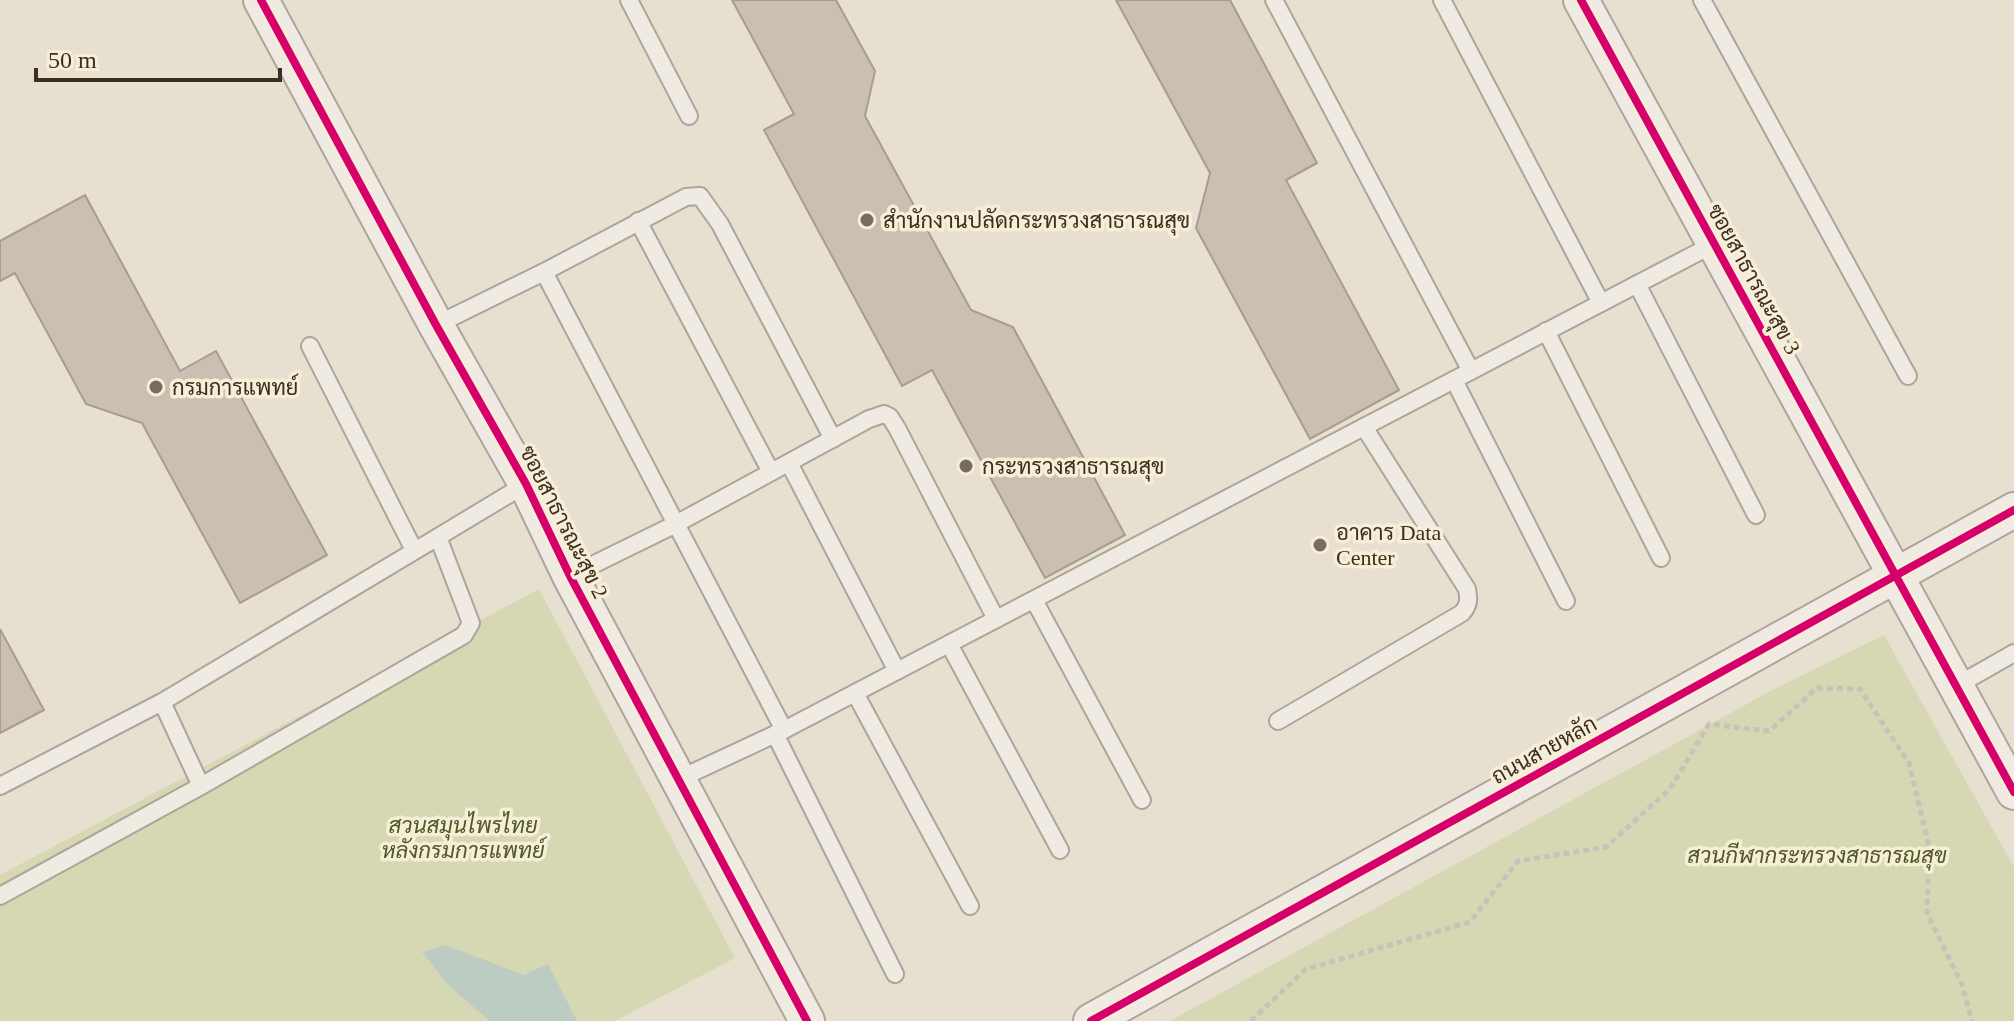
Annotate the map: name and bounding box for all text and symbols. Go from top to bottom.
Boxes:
scale bar [36,32,280,82]
text: 50 m [48,47,97,73]
street label: ซอยสาธารณะสุข 3 [1700,199,1806,360]
place label: สำนักงานปลัดกระทรวงสาธารณสุข [883,207,1190,236]
marker: สำนักงานปลัดกระทรวงสาธารณสุข [858,211,876,229]
place label: กรมการแพทย์ [172,373,298,400]
marker: กรมการแพทย์ [147,378,165,396]
street label: ซอยสาธารณะสุข 2 [512,441,613,604]
place label: กระทรวงสาธารณสุข [982,454,1164,482]
marker: กระทรวงสาธารณสุข [957,457,975,475]
place label: อาคาร Data Center [1336,520,1441,570]
marker: อาคาร Data Center [1311,536,1329,554]
street label: ถนนสายหลัก [1487,710,1601,789]
park label: สวนสมุนไพรไทย หลังกรมการแพทย์ [381,811,548,863]
park label: สวนกีฬากระทรวงสาธารณสุข [1687,842,1947,871]

